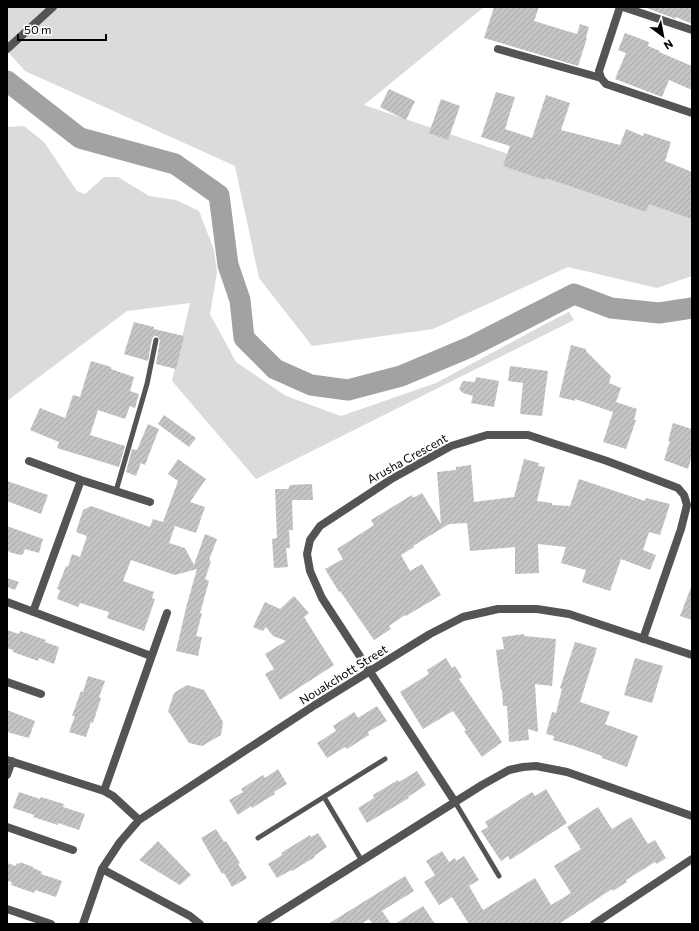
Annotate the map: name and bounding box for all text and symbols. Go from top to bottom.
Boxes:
scale bar [18,16,106,42]
north arrow [643,16,683,56]
text: 50 m [24,22,52,36]
text: N [662,37,676,53]
street label: Arusha Crescent [365,430,450,486]
street label: Nouakchott Street [296,641,390,707]

